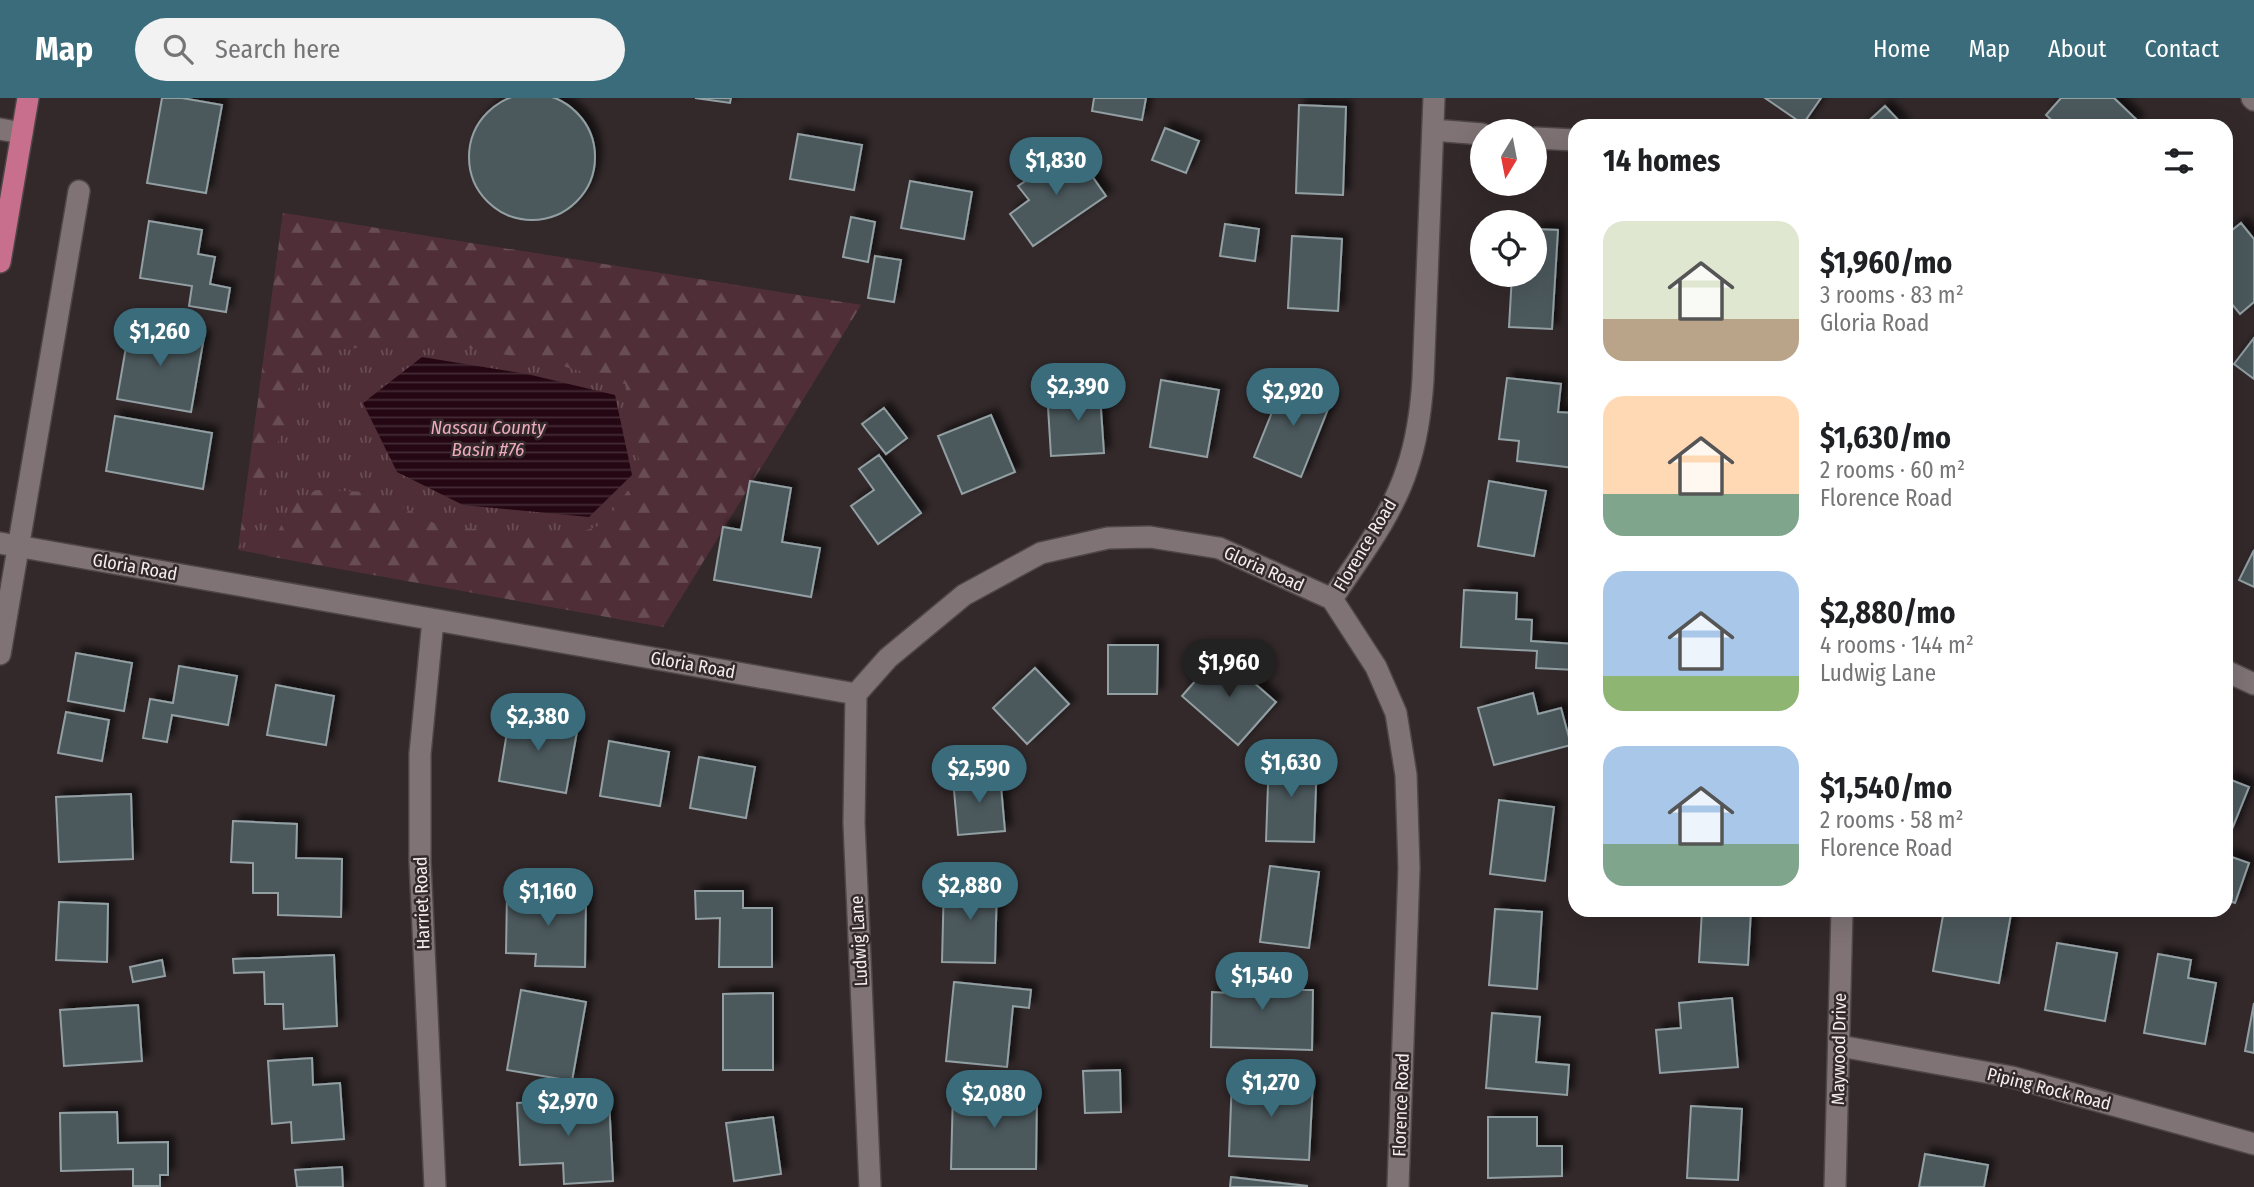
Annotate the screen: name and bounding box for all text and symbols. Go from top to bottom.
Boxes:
search box [135,18,625,81]
text: Map [35,29,93,69]
icon: search [159,30,197,68]
text: Search here [215,34,340,65]
text: Home [1873,35,1930,63]
text: Map [1968,35,2010,63]
text: About [2048,35,2106,63]
text: Contact [2144,35,2219,63]
north arrow [1470,119,1547,196]
map controls [1470,119,1547,287]
pin: $1,830 [999,138,1113,197]
icon: filters [2160,142,2198,180]
text: 14 homes [1603,143,1720,179]
text: $1,830 [1025,146,1087,174]
button: locate [1470,210,1547,287]
text: $1,960/mo [1820,245,1952,281]
icon: home [1659,249,1743,333]
text: 3 rooms · 83 m² [1820,281,1964,309]
pin: $1,260 [103,308,217,368]
text: Gloria Road [1820,309,1929,337]
text: $1,260 [130,317,190,345]
pin: $2,390 [1021,364,1135,423]
pin: $2,920 [1236,368,1350,428]
text: $2,390 [1047,372,1109,400]
text: $2,920 [1262,377,1324,405]
water label: Nassau County Basin #76 [431,416,546,461]
text: $1,630/mo [1820,420,1951,456]
icon: home [1659,424,1743,508]
text: 2 rooms · 60 m² [1820,456,1965,484]
text: Florence Road [1820,484,1953,512]
street label: Florence Road [1329,495,1401,595]
street label: Gloria Road [1220,542,1308,596]
street label: Gloria Road [91,549,179,585]
text: $2,880/mo [1820,595,1955,631]
icon: home [1659,599,1743,683]
text: 4 rooms · 144 m² [1820,631,1974,659]
pin: $1,960 [1172,640,1286,699]
street label: Gloria Road [649,647,737,683]
text: $1,960 [1198,648,1260,676]
text: Ludwig Lane [1820,659,1936,687]
pin: $2,380 [481,694,595,753]
text: $2,380 [506,702,570,730]
pin: $1,630 [1234,740,1348,799]
pin: $2,590 [922,746,1036,805]
text: $1,630 [1261,748,1321,776]
text: $2,590 [948,754,1010,782]
text: $1,540/mo [1820,770,1952,806]
icon: home [1659,774,1743,858]
text: 2 rooms · 58 m² [1820,806,1964,834]
text: Florence Road [1820,834,1953,862]
street label: Harriet Road [409,856,435,950]
pin: $2,880 [913,862,1027,922]
pin: $1,160 [491,868,605,928]
text: $2,880 [938,871,1002,899]
text: $1,160 [519,877,577,905]
street label: Ludwig Lane [846,895,872,987]
pin: $1,540 [1205,953,1319,1012]
text: $1,540 [1231,961,1293,989]
street label: Maywood Drive [1827,993,1851,1105]
street label: Florence Road [1388,1053,1414,1157]
pin: $1,270 [1214,1060,1328,1119]
street label: Piping Rock Road [1985,1063,2113,1115]
text: $1,270 [1242,1068,1300,1096]
pin: $2,080 [937,1070,1051,1130]
pin: $2,970 [511,1079,625,1138]
text: $2,080 [962,1079,1026,1107]
text: $2,970 [538,1087,598,1115]

